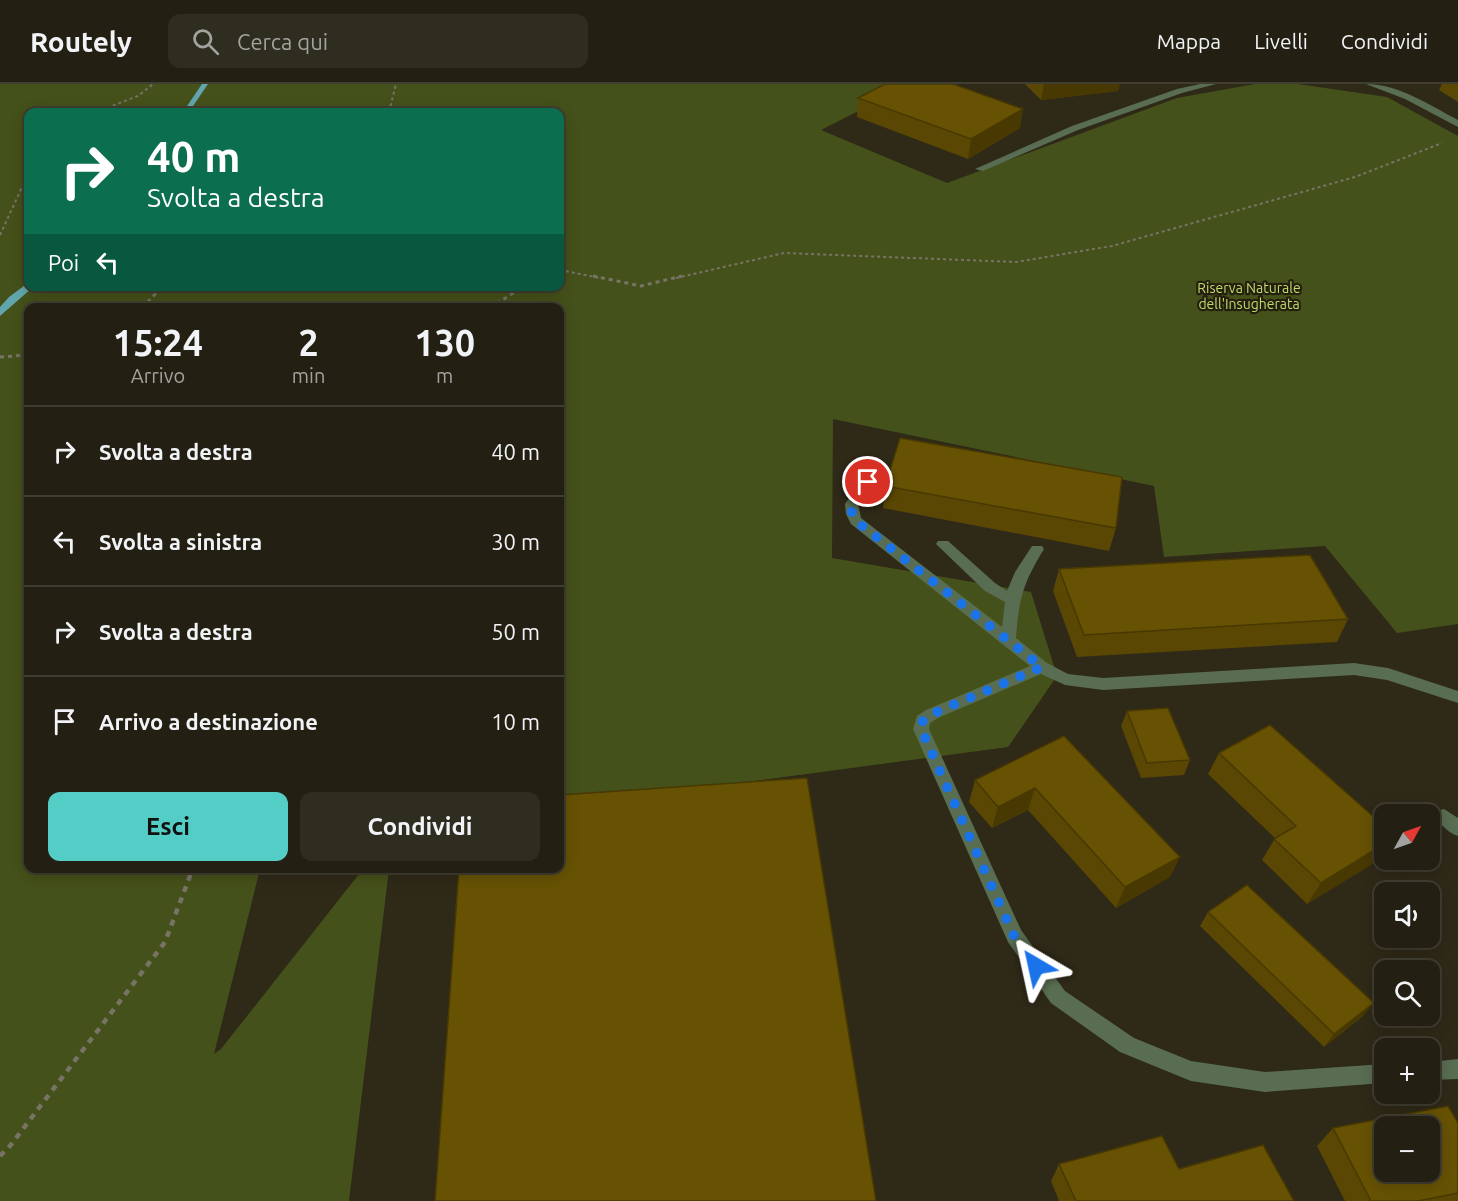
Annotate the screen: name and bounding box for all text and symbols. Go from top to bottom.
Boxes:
search box [168,14,588,68]
icon: search [189,25,222,58]
text: Routely [30,26,132,57]
text: Cerca qui [237,29,328,54]
text: Mappa [1157,29,1221,53]
text: Livelli [1254,29,1308,53]
text: Condividi [1341,29,1428,53]
icon: right [48,132,126,210]
text: 40 m [147,133,241,180]
text: Svolta a destra [147,182,325,212]
icon: left [91,246,124,279]
text: Poi [48,250,79,275]
park label: Riserva Naturale dell'Insugherata [1197,280,1301,312]
text: 15:24 [113,322,203,363]
text: 2 [298,322,319,363]
text: 130 [414,322,475,363]
text: Arrivo [131,364,185,387]
text: min [292,364,325,387]
text: m [436,364,453,387]
icon: right [48,435,81,468]
text: Svolta a destra [99,439,253,464]
text: 40 m [491,439,540,464]
pin [842,456,893,507]
icon: arrive [851,465,884,498]
icon: left [48,525,81,558]
text: Svolta a sinistra [99,529,262,554]
text: 30 m [491,529,540,554]
icon: right [48,615,81,648]
text: Svolta a destra [99,619,253,644]
text: 50 m [491,619,540,644]
icon: arrive [48,705,81,738]
text: Arrivo a destinazione [99,709,318,734]
text: 10 m [491,709,540,734]
button: Esci [48,792,288,861]
button: Condividi [300,792,540,861]
north arrow [1374,804,1440,870]
map controls [1374,804,1440,1182]
button: sound [1374,882,1440,948]
position arrow [1004,934,1068,998]
button: search [1374,960,1440,1026]
button: + [1374,1038,1440,1104]
button: − [1374,1116,1440,1182]

